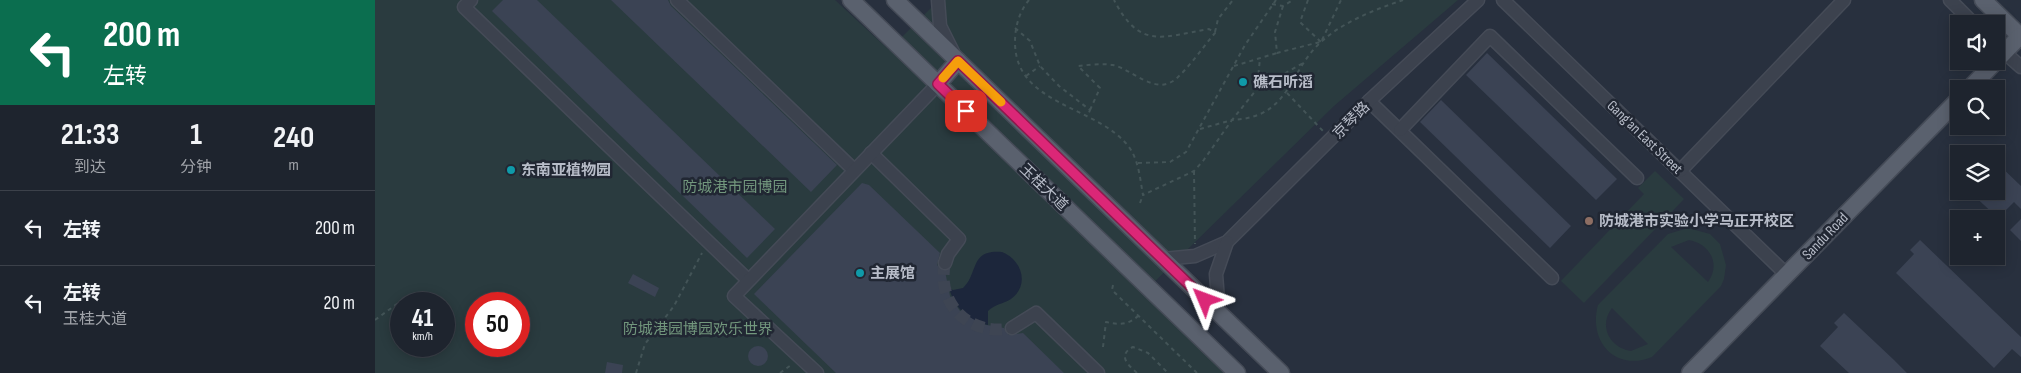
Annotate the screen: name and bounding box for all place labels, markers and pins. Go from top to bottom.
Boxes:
place label: 礁石听滔 [1253,73,1313,92]
marker: 礁石听滔 [1237,76,1249,88]
pin [945,90,987,132]
place label: 东南亚植物园 [521,161,611,180]
marker: 东南亚植物园 [505,164,517,176]
place label: 防城港市实验小学马正开校区 [1599,212,1794,231]
marker: 防城港市实验小学马正开校区 [1583,215,1595,227]
place label: 主展馆 [870,264,915,283]
marker: 主展馆 [854,267,866,279]

